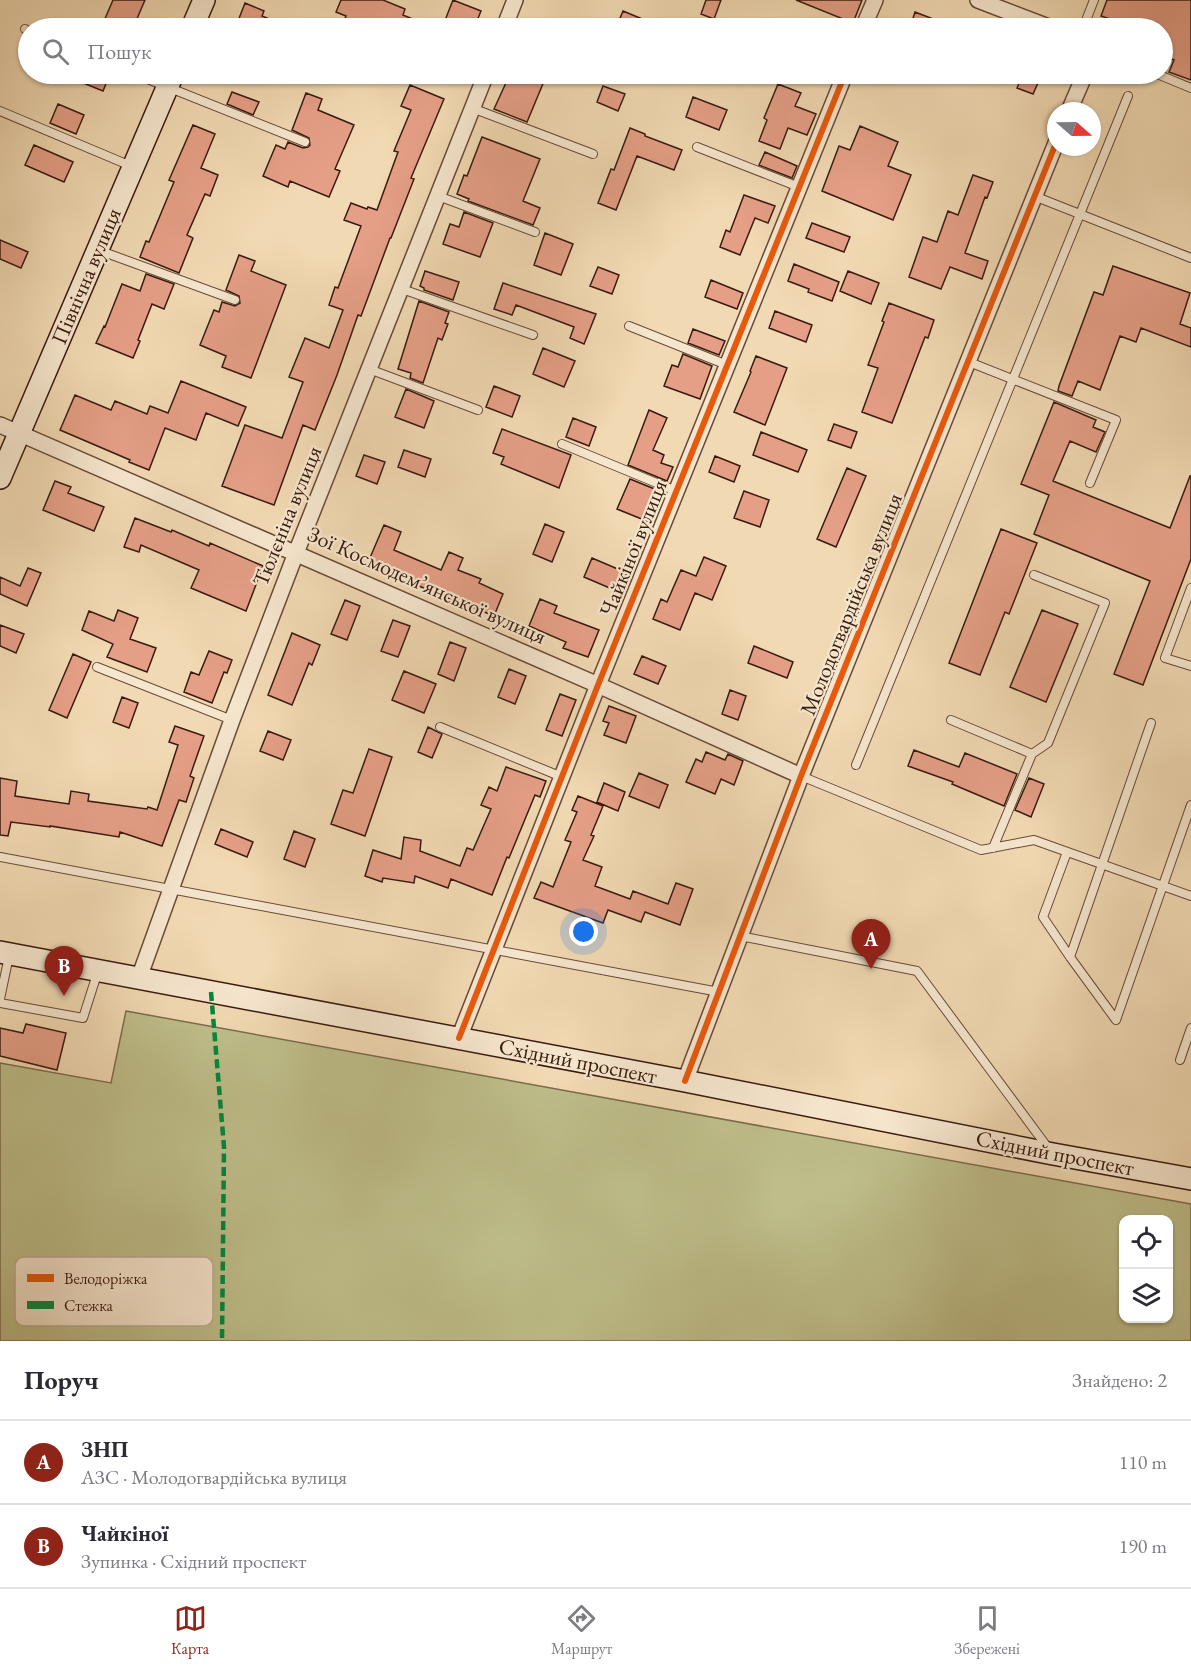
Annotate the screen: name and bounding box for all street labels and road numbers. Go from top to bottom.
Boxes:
street label: Північна вулиця [44,203,128,349]
street label: Тюлєніна вулиця [246,441,328,590]
street label: Чайкіної вулиця [592,475,674,621]
street label: Молодогвардійська вулиця [793,488,909,719]
street label: Зої Космодем’янської вулиця [303,519,551,651]
street label: Східний проспект [496,1031,660,1091]
street label: Східний проспект [973,1123,1137,1183]

